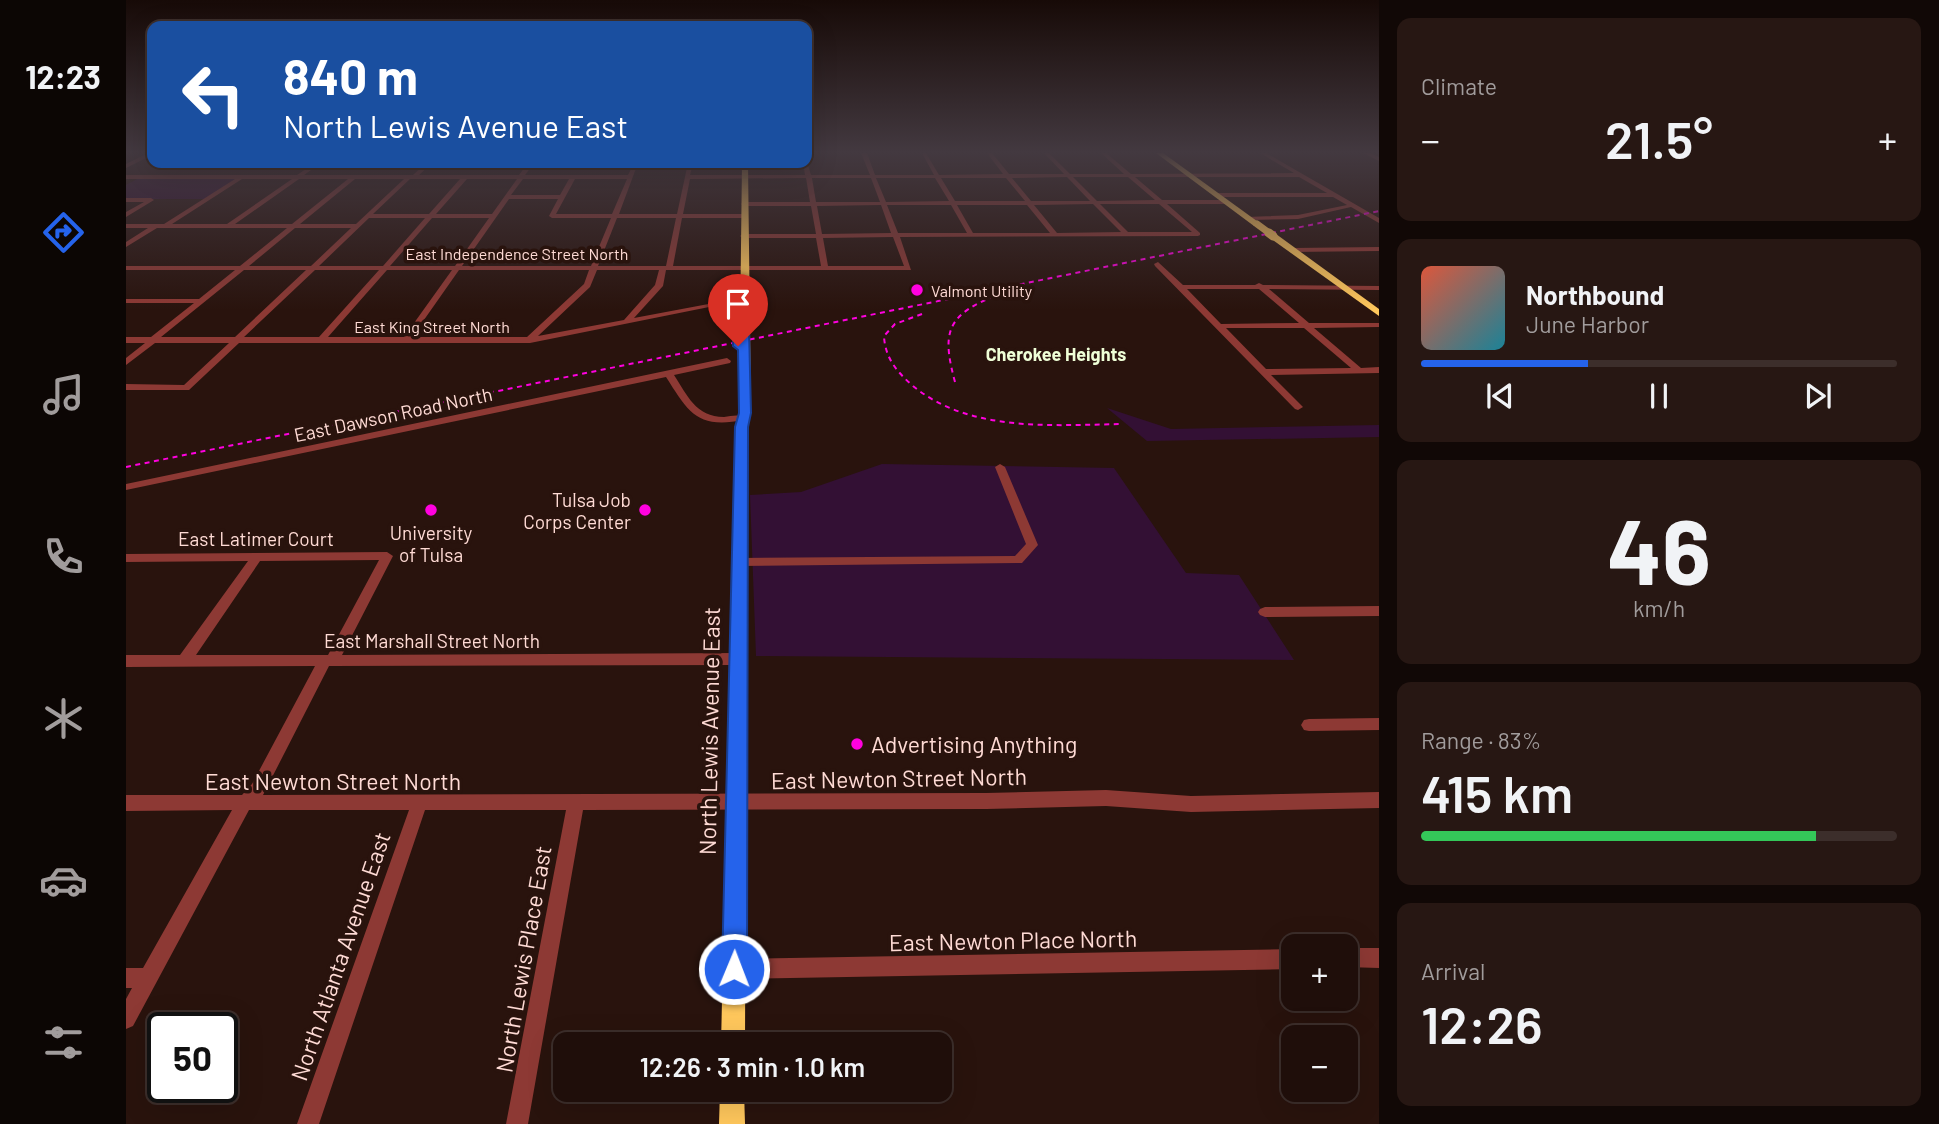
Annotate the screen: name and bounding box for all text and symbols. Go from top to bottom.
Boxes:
text: 840 m [283,46,418,105]
icon: left [168,49,259,140]
text: 12:23 [25,57,101,95]
text: Climate [1421,72,1497,100]
text: North Lewis Avenue East [283,106,628,144]
text: 21.5° [1605,107,1713,169]
text: − [1421,116,1440,162]
text: + [1878,116,1897,162]
icon: directions [39,208,88,257]
street label: East Independence Street North [406,244,628,263]
pin [708,274,768,346]
text: Northbound [1526,279,1664,310]
place label: Valmont Utility [931,281,1033,300]
marker: Valmont Utility [909,282,925,298]
icon: arrive [719,285,757,323]
text: June Harbor [1526,310,1649,338]
street label: East King Street North [354,317,510,336]
district label: Cherokee Heights [986,343,1126,365]
icon: music [39,370,88,419]
icon: previous [1481,377,1519,415]
icon: pause [1640,377,1678,415]
icon: next [1799,377,1837,415]
street label: East Dawson Road North [292,382,494,446]
place label: Tulsa Job Corps Center [523,488,631,533]
text: 46 [1607,494,1711,603]
marker: University of Tulsa [423,502,439,518]
marker: Tulsa Job Corps Center [637,502,653,518]
place label: University of Tulsa [390,521,473,566]
street label: East Latimer Court [178,527,334,550]
icon: phone [39,532,88,581]
text: km/h [1633,594,1685,622]
street label: North Lewis Avenue East [693,607,725,855]
street label: East Marshall Street North [324,629,540,652]
icon: climate [39,694,88,743]
text: Range · 83% [1421,726,1541,754]
place label: Advertising Anything [871,730,1077,758]
marker: Advertising Anything [849,736,865,752]
text: 415 km [1421,761,1573,823]
street label: East Newton Street North [771,762,1027,794]
street label: East Newton Street North [205,767,461,795]
street label: North Atlanta Avenue East [284,828,396,1084]
street label: North Lewis Place East [489,843,557,1075]
icon: car [39,856,88,905]
street label: East Newton Place North [889,924,1137,956]
position arrow [697,932,771,1006]
map controls [1281,934,1358,1102]
button: + [1281,934,1358,1011]
text: Arrival [1421,957,1485,985]
text: 12:26 [1421,992,1543,1054]
speed limit sign: 50 [147,1012,238,1103]
icon: filters [39,1018,88,1067]
button: − [1281,1025,1358,1102]
text: 12:26 · 3 min · 1.0 km [640,1051,865,1082]

